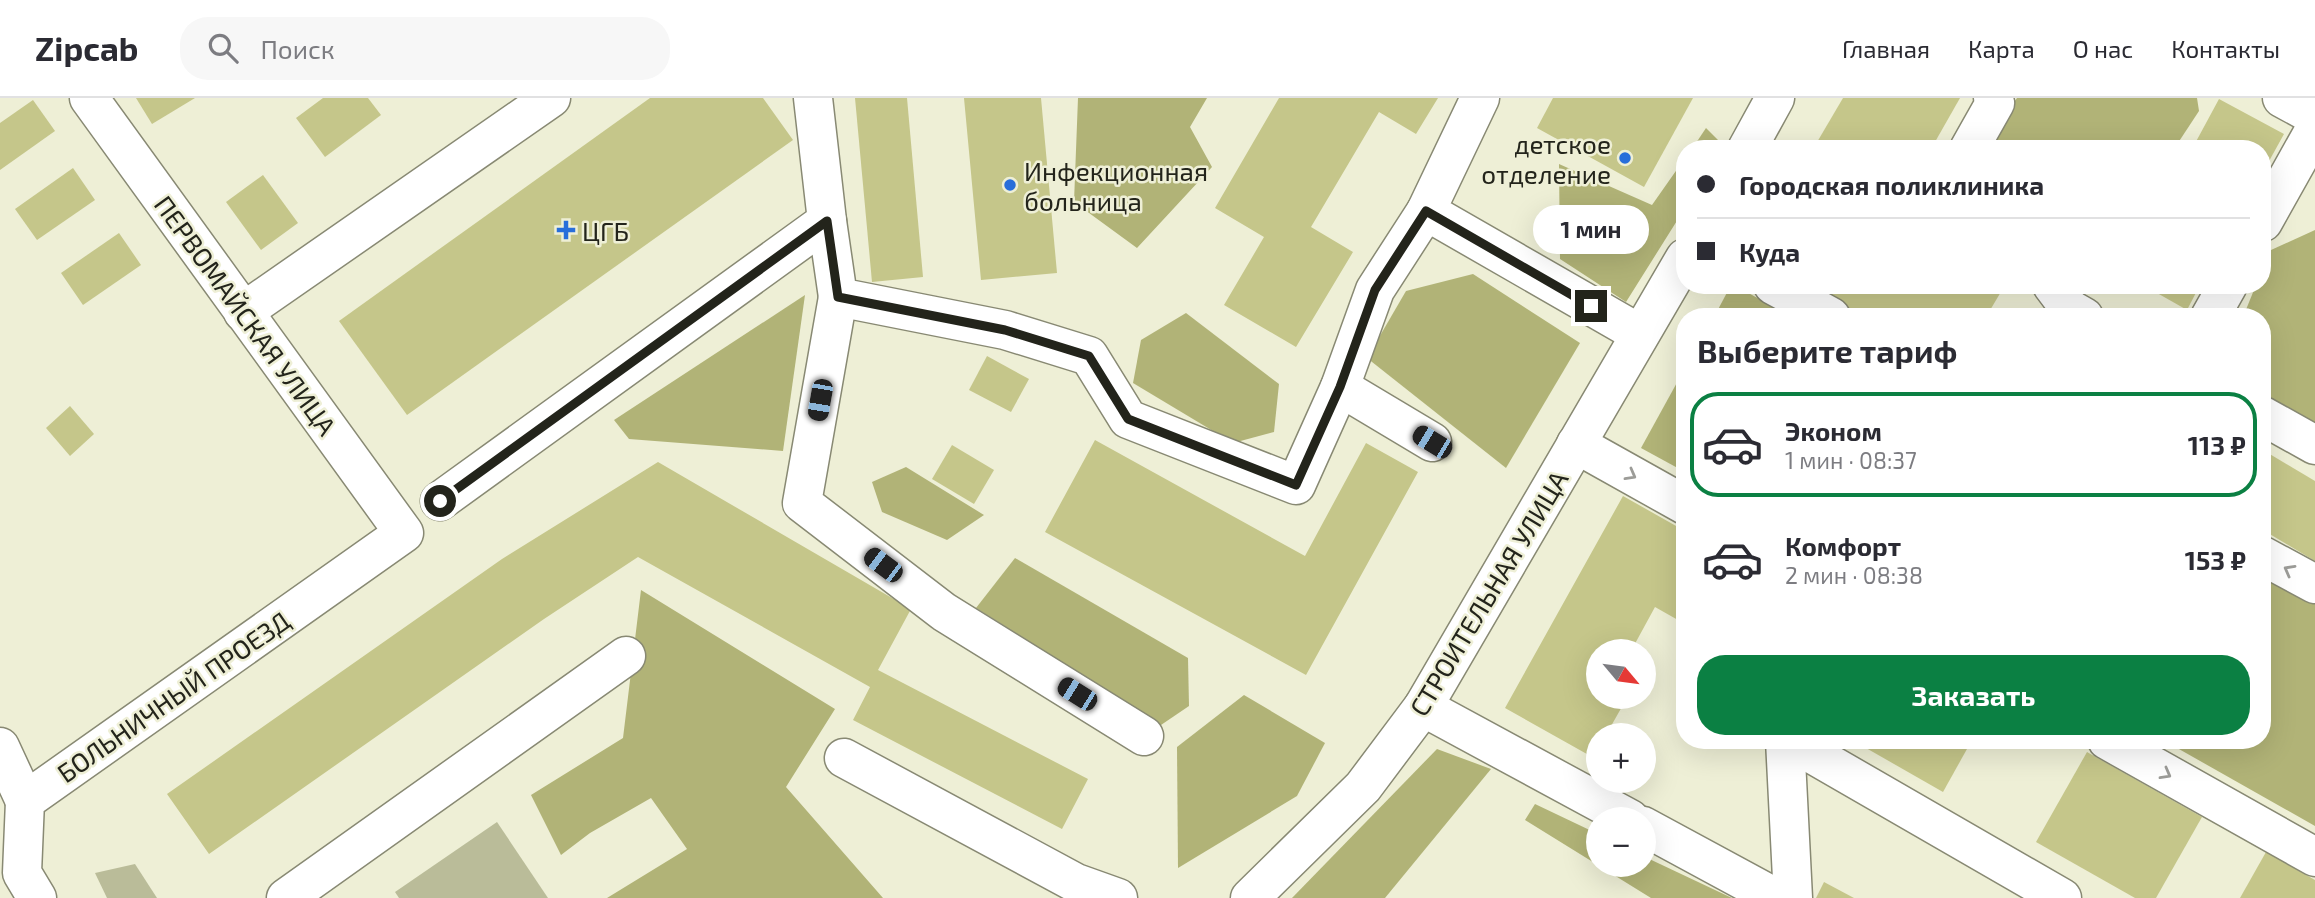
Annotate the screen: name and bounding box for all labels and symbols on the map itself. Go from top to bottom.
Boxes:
place label: детское отделение [1481,128,1611,189]
marker: детское отделение [1617,150,1633,166]
place label: Инфекционная больница [1024,155,1208,216]
marker: Инфекционная больница [1002,177,1018,193]
street label: ПЕРВОМАЙСКАЯ УЛИЦА [149,189,343,441]
callout: 1 мин [1533,204,1649,254]
place label: ЦГБ [582,215,629,246]
marker: ЦГБ [556,220,576,240]
route end [1575,290,1607,322]
car [807,377,834,423]
car [1409,422,1456,462]
street label: СТРОИТЕЛЬНАЯ УЛИЦА [1402,465,1574,721]
one-way arrow [1624,467,1636,480]
route start [424,485,456,517]
car [860,544,907,586]
one-way arrow [2284,565,2296,578]
street label: БОЛЬНИЧНЫЙ ПРОЕЗД [51,604,295,788]
north arrow [1586,639,1656,709]
car [1054,674,1101,714]
one-way arrow [2159,766,2171,779]

